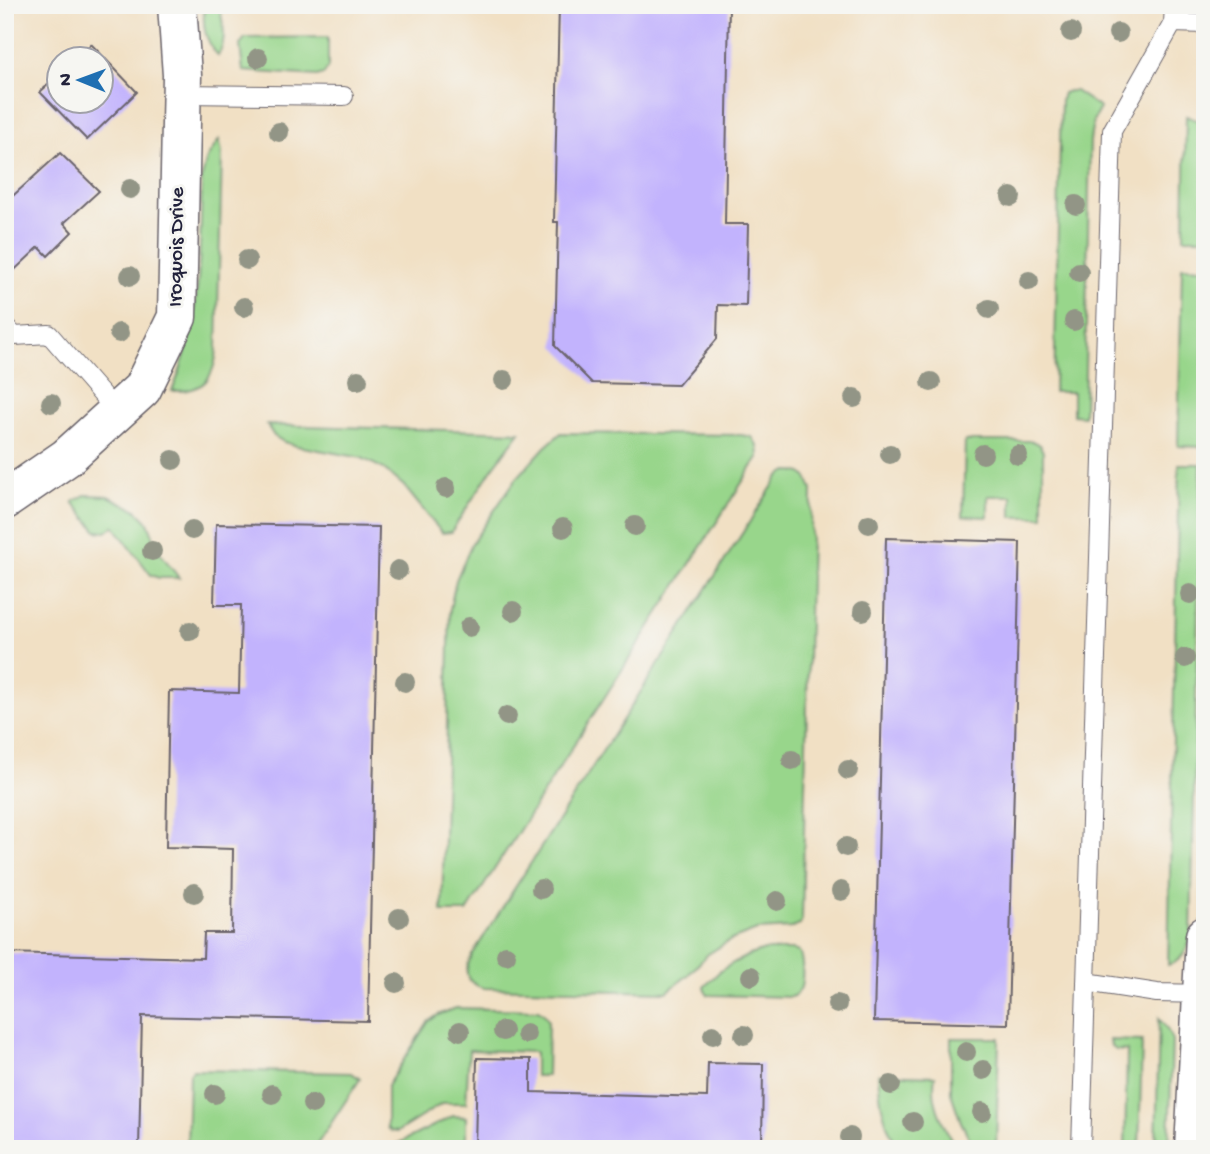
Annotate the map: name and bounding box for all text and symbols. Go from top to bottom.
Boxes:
north arrow [46,46,116,116]
text: N [55,73,78,86]
street label: Iroquois Drive [164,186,192,307]

